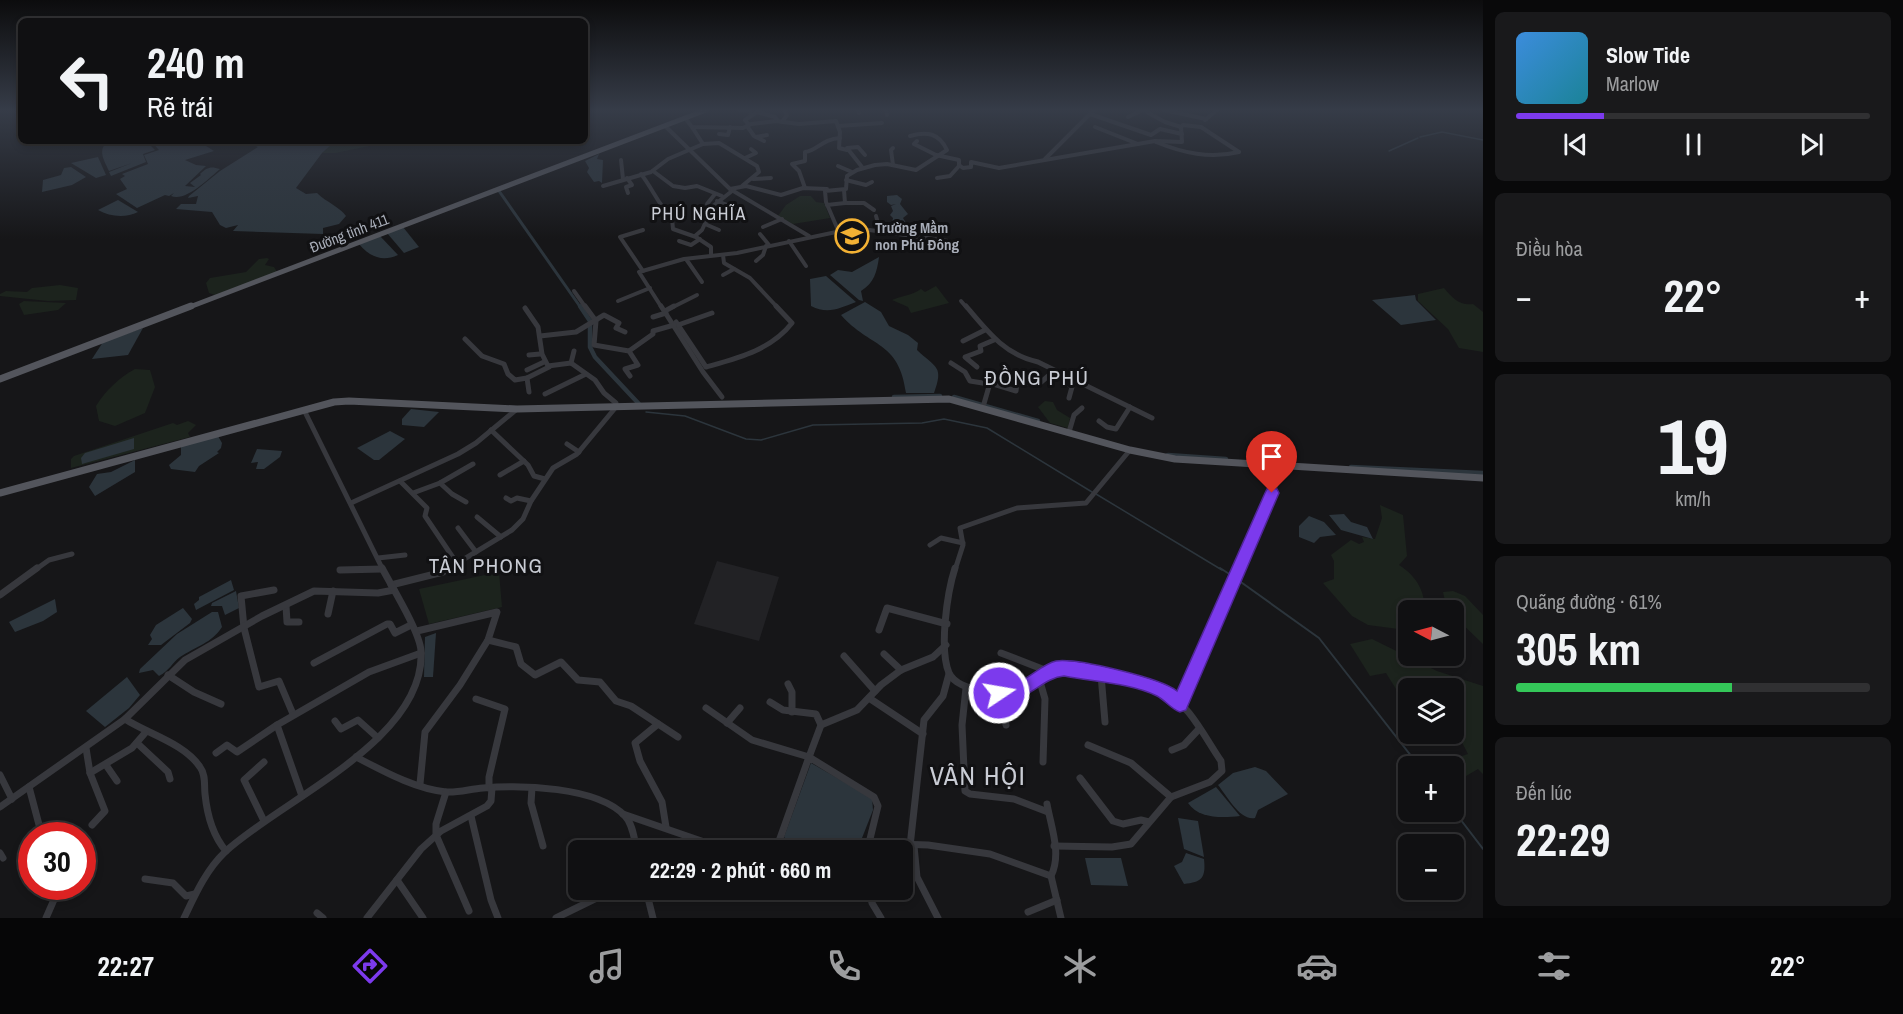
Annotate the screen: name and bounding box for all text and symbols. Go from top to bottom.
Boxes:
text: 240 m [147,35,245,91]
text: Slow Tide [1606,40,1690,70]
icon: left [48,42,126,120]
text: Marlow [1606,70,1659,97]
text: Rẽ trái [147,89,213,125]
icon: previous [1559,128,1592,161]
icon: pause [1677,128,1710,161]
icon: next [1795,128,1828,161]
district label: PHÚ NGHĨA [651,201,747,226]
street label: Đường tỉnh 411 [306,208,392,258]
place label: Trường Mầm non Phú Đông [875,217,960,255]
school or university icon: Trường Mầm non Phú Đông [834,218,870,254]
text: Điều hòa [1516,235,1583,262]
text: 22° [1663,265,1723,326]
text: − [1516,274,1532,318]
text: + [1854,274,1870,318]
district label: ĐỒNG PHÚ [985,363,1089,392]
text: 19 [1657,393,1729,498]
pin [1246,431,1297,493]
icon: arrive [1255,440,1288,473]
text: km/h [1675,485,1711,512]
district label: TÂN PHONG [429,551,543,580]
text: Quãng đường · 61% [1516,588,1662,615]
north arrow [1398,600,1464,666]
map controls [1398,600,1464,900]
text: 305 km [1516,618,1641,679]
position arrow [967,661,1031,725]
button: layers [1398,678,1464,744]
button: + [1398,756,1464,822]
district label: VÂN HỘI [930,758,1026,793]
text: Đến lúc [1516,779,1572,806]
text: 22:29 [1516,809,1610,870]
speed limit sign: 30 [18,822,96,900]
button: − [1398,834,1464,900]
text: 22:29 · 2 phút · 660 m [650,855,831,885]
icon: directions [349,945,391,987]
icon: music [586,945,628,987]
icon: phone [823,945,865,987]
icon: climate [1059,945,1101,987]
icon: car [1296,945,1338,987]
icon: filters [1533,945,1575,987]
text: 22:27 [97,948,154,984]
text: 22° [1770,948,1806,984]

